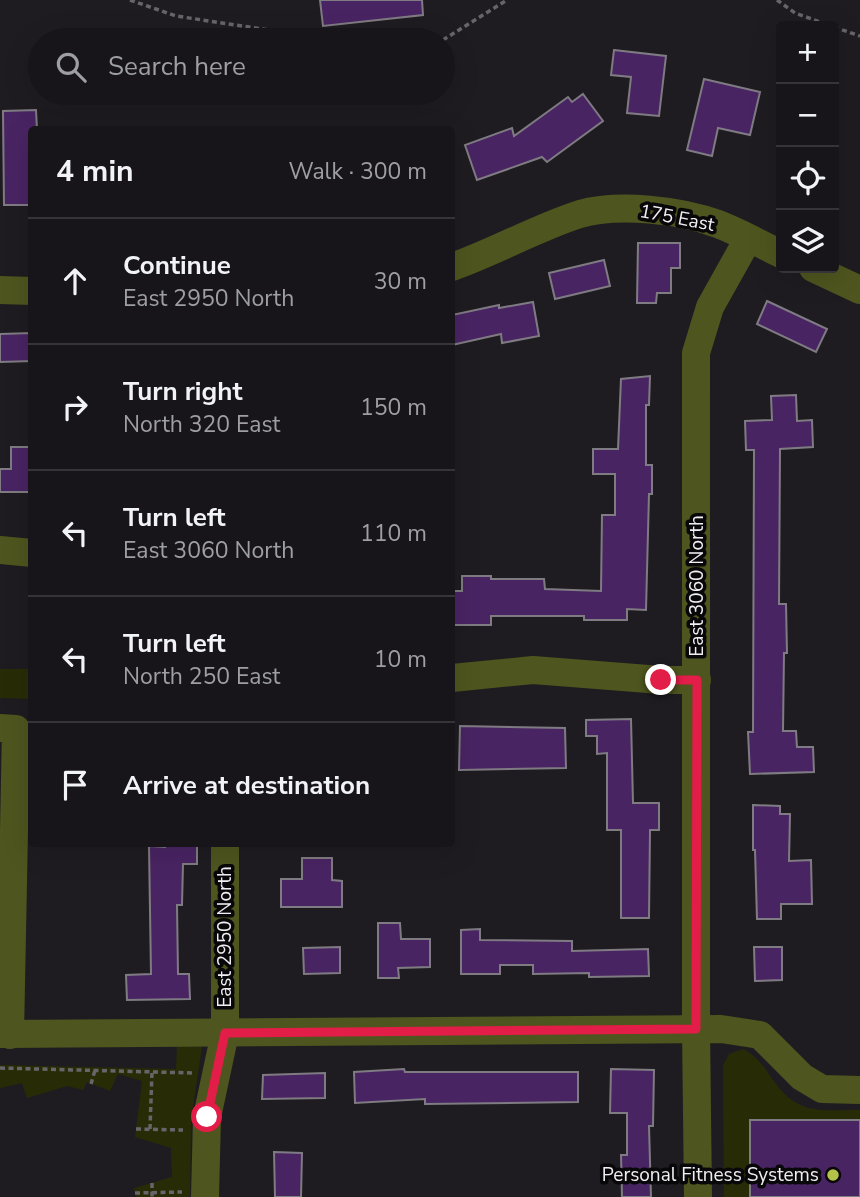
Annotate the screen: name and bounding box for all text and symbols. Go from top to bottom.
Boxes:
map controls [776,21,839,273]
button: + [776,21,839,84]
search box [28,28,455,105]
icon: search [52,48,90,86]
text: Search here [108,49,246,84]
button: − [776,84,839,147]
button: locate [776,147,839,210]
text: 4 min [56,151,134,192]
text: Walk · 300 m [288,156,427,187]
street label: 175 East [637,198,717,238]
button: layers [776,210,839,273]
text: Continue [123,248,231,283]
icon: ahead [56,262,94,300]
text: 30 m [374,266,427,297]
text: East 2950 North [123,283,294,314]
text: Turn right [123,374,242,409]
icon: right [56,388,94,426]
text: 150 m [360,392,427,423]
text: North 320 East [123,409,280,440]
text: Turn left [123,500,226,535]
icon: left [56,514,94,552]
street label: East 3060 North [684,515,710,657]
text: 110 m [360,518,427,549]
text: East 3060 North [123,535,294,566]
text: Turn left [123,626,226,661]
icon: left [56,640,94,678]
text: 10 m [374,644,427,675]
text: North 250 East [123,661,280,692]
route end [645,664,676,695]
icon: arrive [56,766,94,804]
text: Arrive at destination [123,768,370,803]
street label: East 2950 North [212,866,238,1008]
route start [191,1101,222,1132]
place label: Personal Fitness Systems [602,1162,819,1188]
marker: Personal Fitness Systems [825,1167,841,1183]

